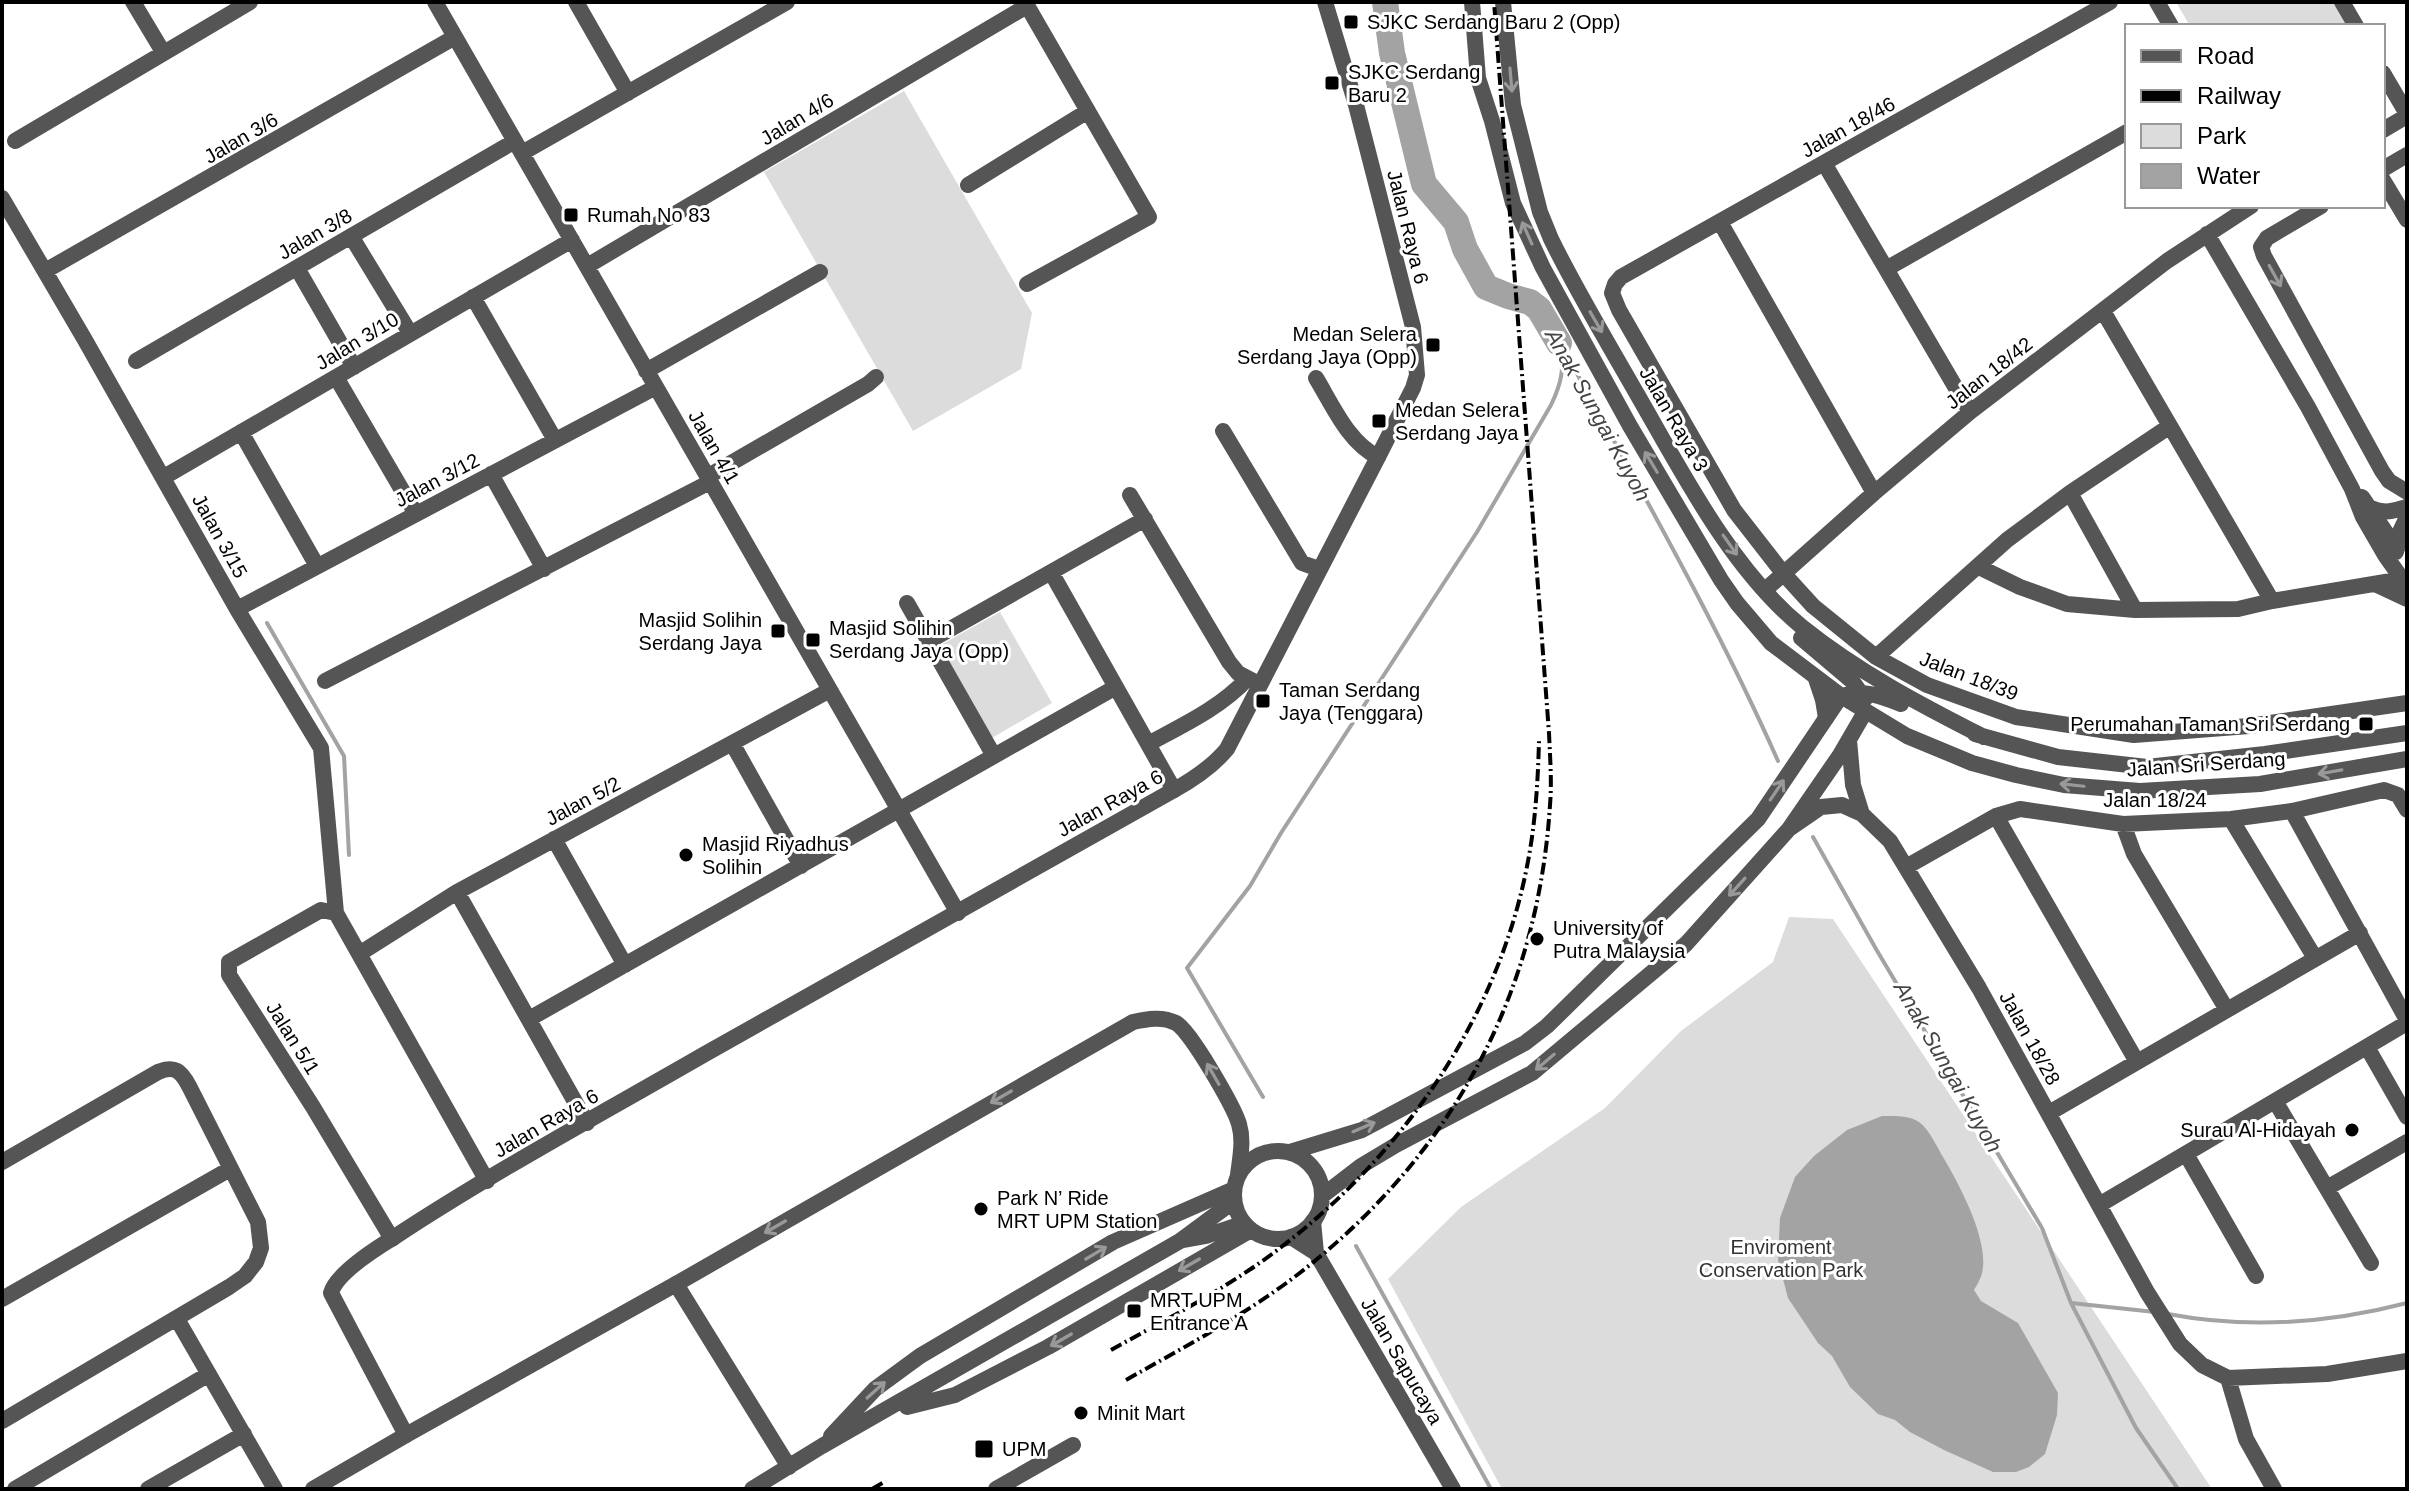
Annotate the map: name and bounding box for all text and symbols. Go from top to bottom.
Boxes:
place label: SJKC Serdang Baru 2 (Opp) [1367,11,1620,33]
marker: SJKC Serdang Baru 2 (Opp) [1342,13,1360,31]
legend [2125,24,2385,208]
text: Road [2197,42,2254,69]
place label: SJKC Serdang Baru 2 [1348,61,1480,106]
one-way arrow [1503,66,1518,93]
marker: SJKC Serdang Baru 2 [1323,74,1341,92]
text: Railway [2197,82,2281,109]
street label: Jalan 4/6 [757,89,837,149]
street label: Jalan 18/46 [1797,92,1899,162]
street label: Jalan 3/6 [200,108,282,168]
text: Park [2197,122,2247,149]
text: Water [2197,162,2260,189]
street label: Jalan Raya 6 [1383,168,1433,286]
street label: Jalan 3/8 [274,204,356,264]
place label: Rumah No 83 [587,204,710,226]
marker: Rumah No 83 [562,206,580,224]
one-way arrow [1519,222,1534,246]
one-way arrow [2267,264,2283,288]
street label: Jalan 3/10 [312,308,402,374]
one-way arrow [1589,310,1604,334]
place label: Medan Selera Serdang Jaya (Opp) [1237,323,1418,368]
water label: Anak Sungai Kuyoh [1539,323,1656,506]
street label: Jalan 18/42 [1941,332,2037,414]
marker: Medan Selera Serdang Jaya (Opp) [1424,336,1442,354]
street label: Jalan Raya 3 [1635,363,1713,475]
place label: Medan Selera Serdang Jaya [1395,399,1520,444]
street label: Jalan 4/1 [684,406,744,488]
marker: Medan Selera Serdang Jaya [1370,412,1388,430]
street label: Jalan 3/12 [391,449,483,511]
one-way arrow [1643,451,1659,474]
street label: Jalan 3/15 [188,490,252,582]
one-way arrow [1722,534,1738,556]
place label: Masjid Solihin Serdang Jaya [639,609,763,654]
place label: Masjid Solihin Serdang Jaya (Opp) [829,617,1009,662]
marker: Masjid Solihin Serdang Jaya [769,622,787,640]
marker: Masjid Solihin Serdang Jaya (Opp) [804,631,822,649]
street label: Jalan 18/39 [1917,647,2021,705]
place label: Taman Serdang Jaya (Tenggara) [1279,679,1424,724]
marker: Taman Serdang Jaya (Tenggara) [1254,692,1272,710]
place label: Perumahan Taman Sri Serdang [2070,713,2350,735]
marker: Perumahan Taman Sri Serdang [2357,715,2375,733]
street label: Jalan Sri Serdang [2126,747,2286,781]
street label: Jalan Raya 6 [1054,765,1166,841]
one-way arrow [2318,766,2343,781]
street label: Jalan 5/2 [542,772,624,830]
one-way arrow [2059,777,2086,792]
one-way arrow [1769,780,1785,802]
street label: Jalan 18/24 [2103,789,2207,811]
place label: Masjid Riyadhus Solihin [702,833,849,878]
marker: Masjid Riyadhus Solihin [677,846,695,864]
one-way arrow [1728,877,1746,897]
place label: University of Putra Malaysia [1553,917,1686,962]
marker: University of Putra Malaysia [1528,930,1546,948]
water label: Anak Sungai Kuyoh [1888,975,2007,1157]
street label: Jalan 18/28 [1995,987,2065,1089]
street label: Jalan 5/1 [262,998,324,1078]
one-way arrow [1535,1053,1556,1071]
one-way arrow [1205,1063,1221,1086]
street label: Jalan Raya 6 [490,1084,602,1162]
one-way arrow [989,1090,1013,1105]
one-way arrow [1351,1119,1376,1134]
place label: Surau Al-Hidayah [2180,1119,2336,1141]
marker: Surau Al-Hidayah [2343,1121,2361,1139]
place label: Park N’ Ride MRT UPM Station [997,1187,1157,1232]
marker: Park N’ Ride MRT UPM Station [972,1200,990,1218]
one-way arrow [764,1219,787,1235]
park label: Enviroment Conservation Park [1699,1236,1864,1281]
one-way arrow [1084,1245,1107,1261]
one-way arrow [1178,1258,1202,1273]
place label: MRT UPM Entrance A [1150,1289,1249,1334]
street label: Jalan Sapucaya [1357,1294,1448,1429]
marker: MRT UPM Entrance A [1125,1302,1143,1320]
one-way arrow [1049,1333,1073,1348]
one-way arrow [865,1381,885,1399]
place label: Minit Mart [1097,1402,1185,1424]
marker: Minit Mart [1072,1404,1090,1422]
marker: UPM [973,1438,995,1460]
place label: UPM [1002,1438,1046,1460]

